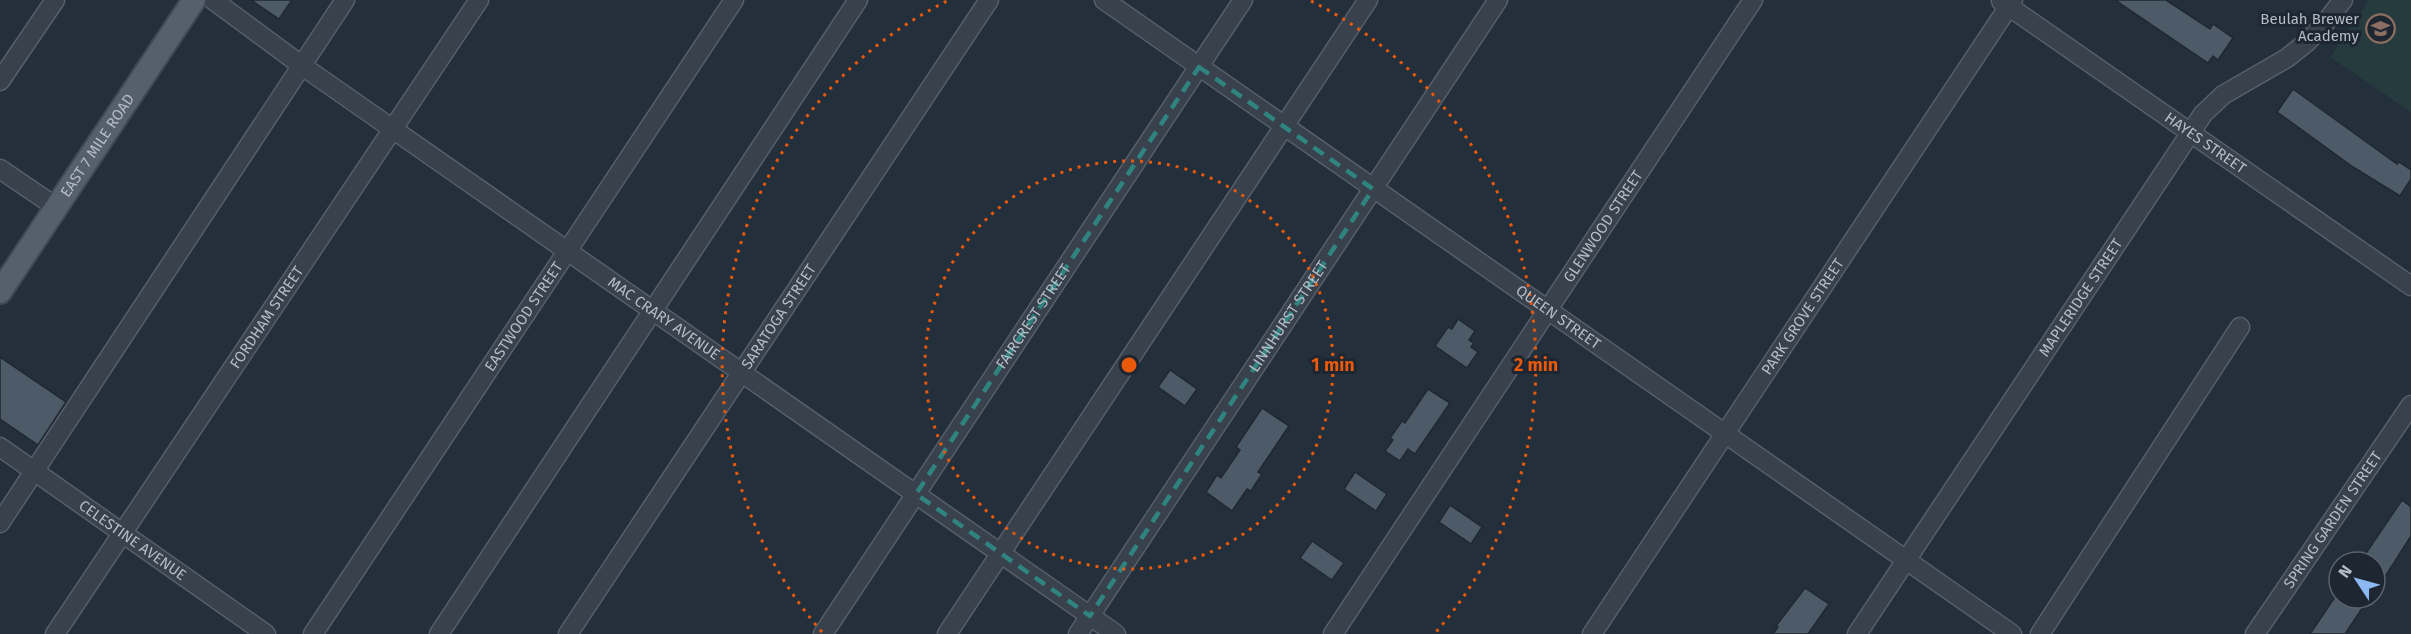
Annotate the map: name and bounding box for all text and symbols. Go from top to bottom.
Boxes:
place label: Beulah Brewer Academy [2260,10,2360,45]
school or university icon: Beulah Brewer Academy [2364,12,2396,44]
street label: EAST 7 MILE ROAD [57,90,138,200]
street label: HAYES STREET [2161,109,2250,178]
street label: GLENWOOD STREET [1559,167,1647,286]
street label: MAPLERIDGE STREET [2035,235,2127,360]
street label: PARK GROVE STREET [1758,255,1848,378]
street label: LINNHURST STREET [1245,257,1332,375]
street label: EASTWOOD STREET [481,258,567,375]
street label: FAIRCREST STREET [992,260,1075,372]
street label: SARATOGA STREET [738,261,820,372]
street label: FORDHAM STREET [226,263,308,372]
street label: MAC CRARY AVENUE [604,273,723,364]
street label: QUEEN STREET [1512,281,1604,353]
text: 1 min [1311,354,1355,376]
text: 2 min [1514,354,1558,376]
centre of rings [1119,355,1139,375]
street label: SPRING GARDEN STREET [2280,447,2386,591]
street label: CELESTINE AVENUE [75,496,190,584]
north arrow [2327,550,2387,610]

